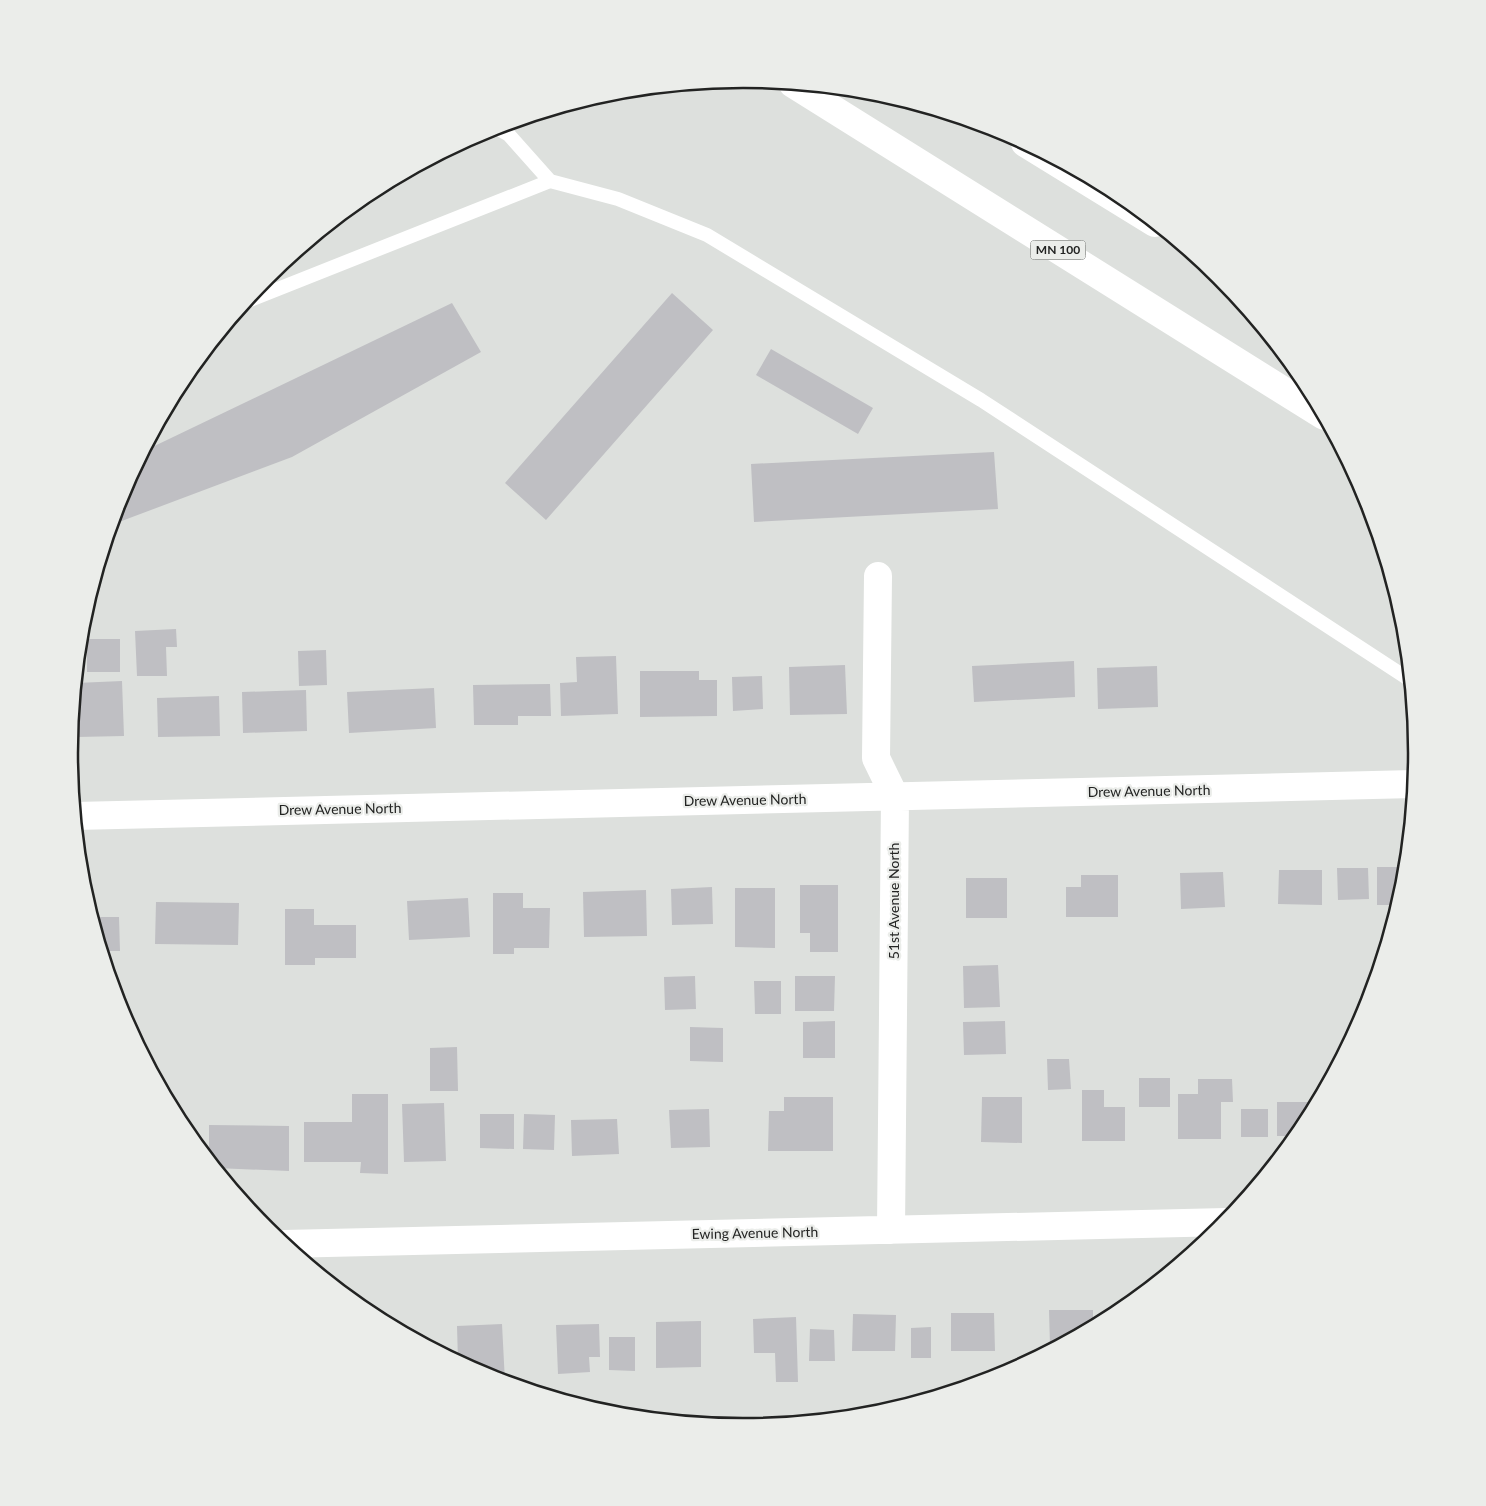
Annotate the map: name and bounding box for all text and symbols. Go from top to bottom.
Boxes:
road number: MN 100 [1030,240,1086,260]
street label: Drew Avenue North [1087,781,1210,800]
street label: Drew Avenue North [683,790,806,809]
street label: Drew Avenue North [278,799,401,818]
street label: 51st Avenue North [885,843,902,959]
street label: Ewing Avenue North [692,1223,818,1242]

